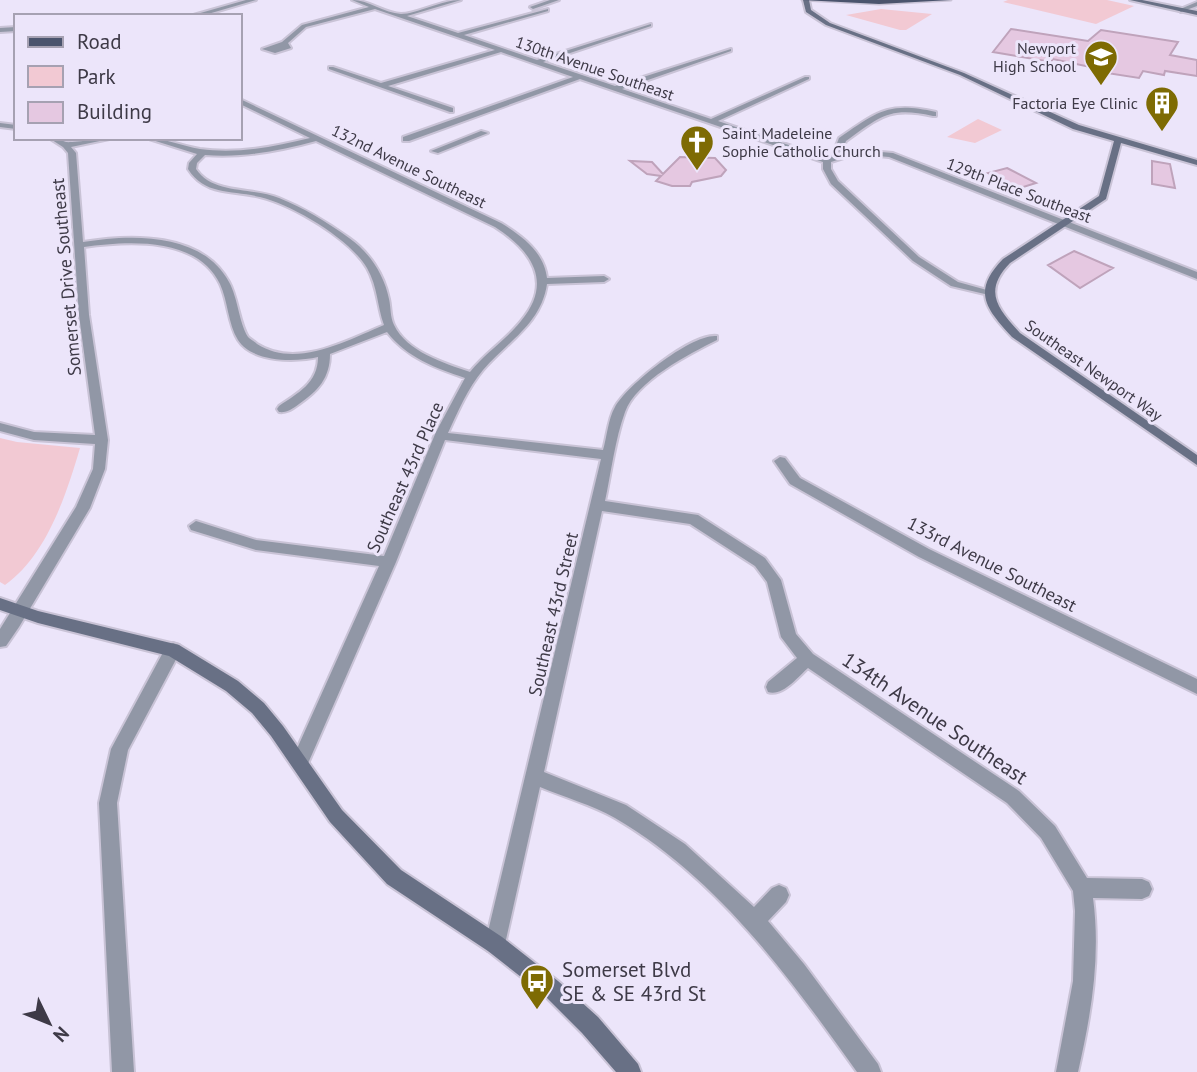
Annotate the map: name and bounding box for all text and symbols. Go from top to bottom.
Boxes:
legend [14,14,242,140]
text: Road [77,28,121,55]
street label: 130th Avenue Southeast [513,31,677,105]
place label: Newport High School [993,38,1077,76]
school or university icon: Newport High School [1082,38,1120,87]
text: Park [77,63,116,90]
building icon: Factoria Eye Clinic [1143,84,1181,133]
place label: Factoria Eye Clinic [1012,93,1138,113]
text: Building [77,98,152,125]
street label: 132nd Avenue Southeast [328,120,490,212]
church icon: Saint Madeleine Sophie Catholic Church [678,123,716,172]
place label: Saint Madeleine Sophie Catholic Church [722,123,881,161]
street label: 129th Place Southeast [944,153,1095,227]
street label: Somerset Drive Southeast [46,177,86,377]
street label: Southeast Newport Way [1021,315,1167,425]
street label: Southeast 43rd Place [361,398,449,556]
street label: 133rd Avenue Southeast [903,511,1081,617]
street label: Southeast 43rd Street [523,530,583,698]
street label: 134th Avenue Southeast [837,646,1033,790]
place label: Somerset Blvd SE & SE 43rd St [562,956,706,1007]
bus stop icon: Somerset Blvd SE & SE 43rd St [518,962,556,1011]
north arrow [14,988,84,1058]
text: N [48,1022,74,1047]

